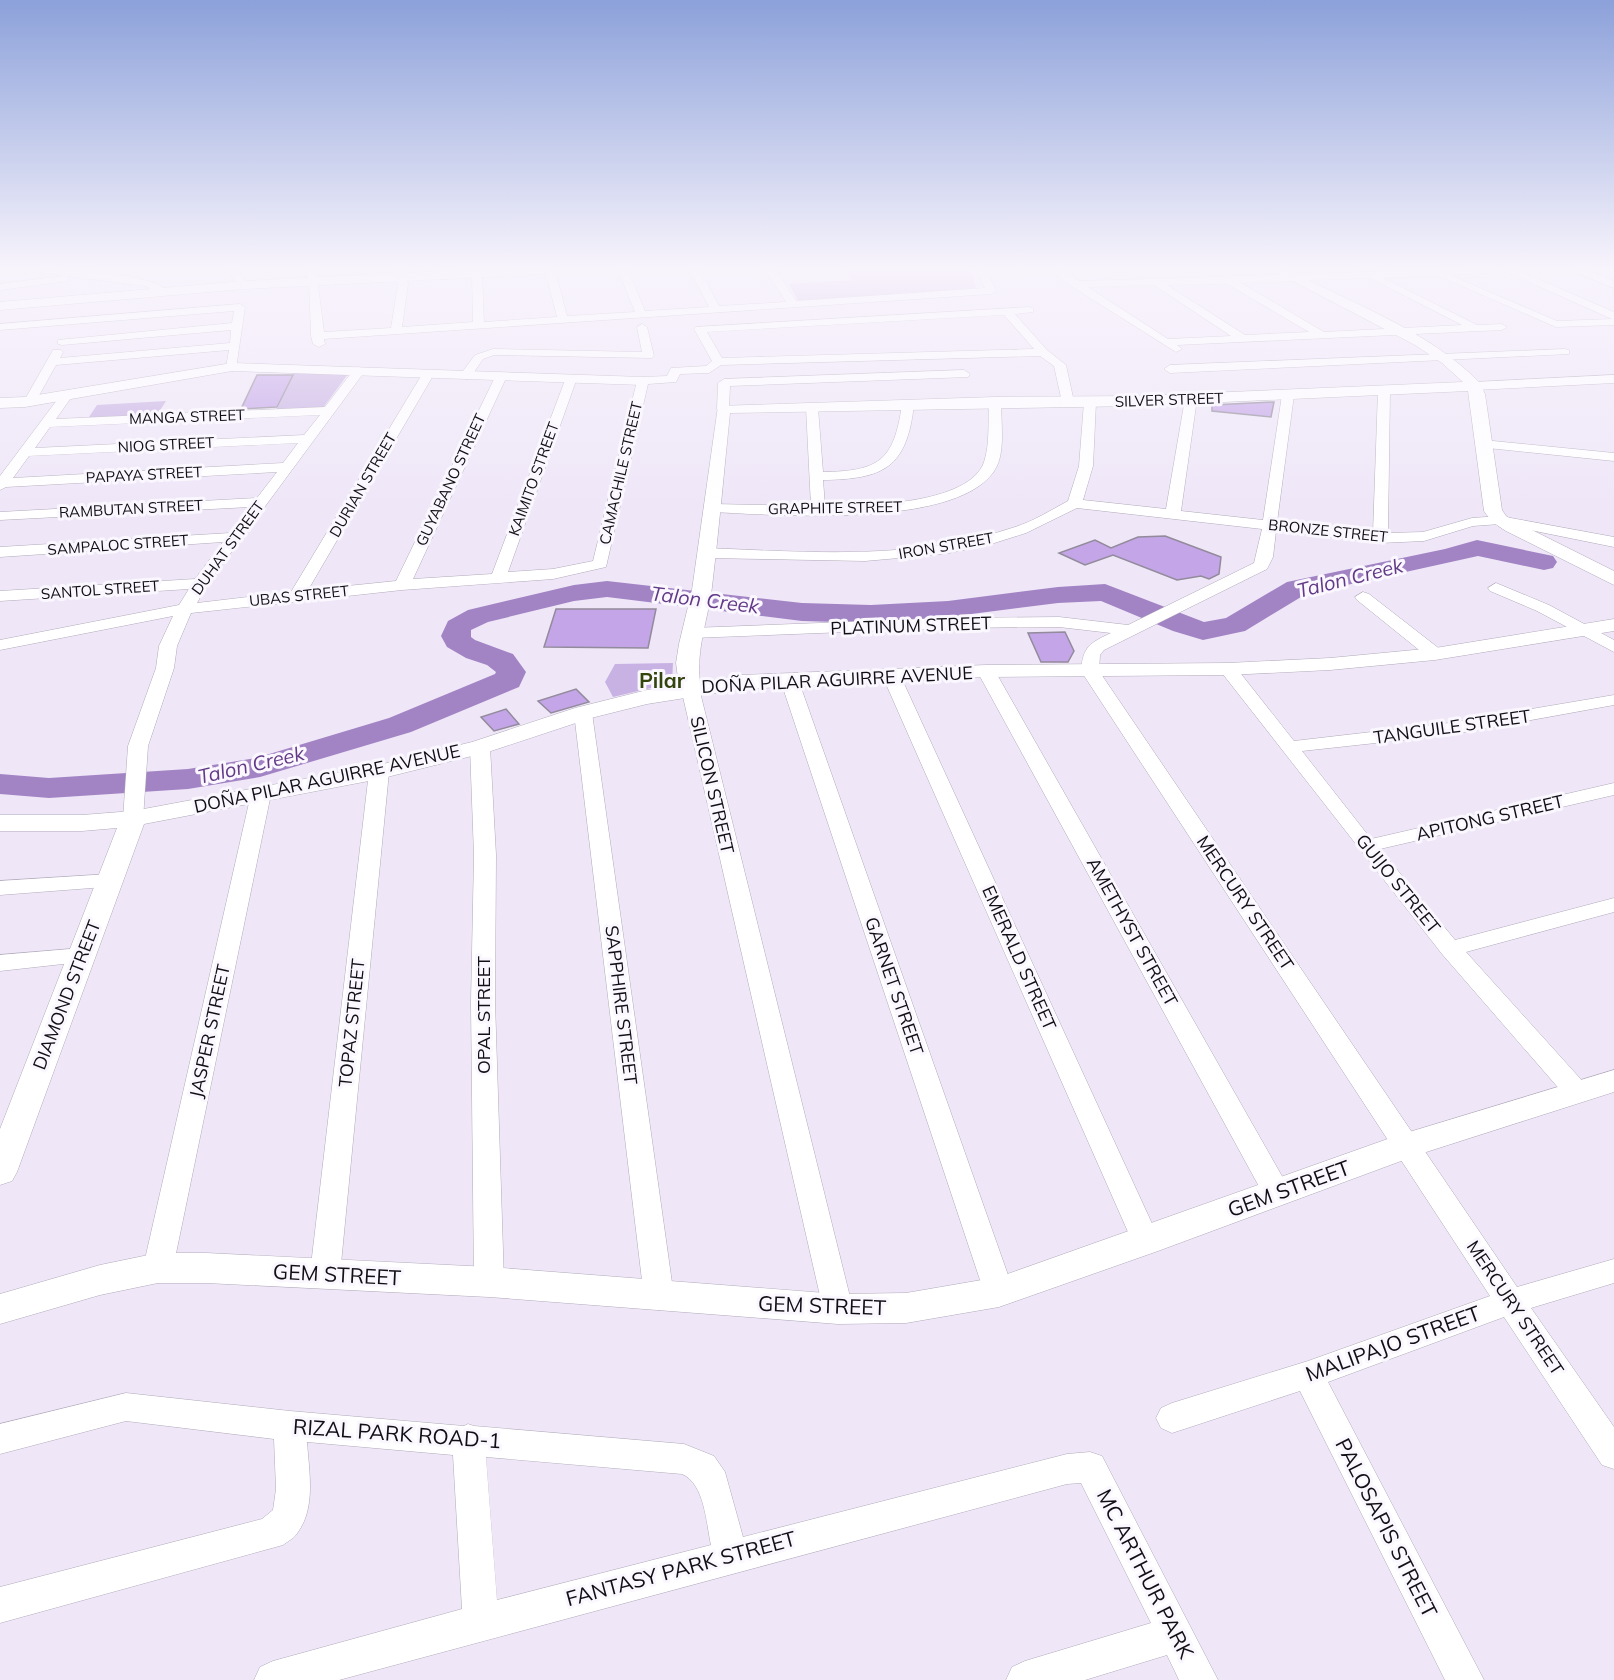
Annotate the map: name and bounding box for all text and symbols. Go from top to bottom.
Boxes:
street label: SILVER STREET [1114,388,1224,411]
street label: CAMACHILE STREET [595,399,646,546]
street label: MANGA STREET [129,405,245,428]
street label: GUYABANO STREET [412,411,490,549]
street label: KAIMITO STREET [504,419,563,538]
street label: DURIAN STREET [325,429,400,540]
street label: NIOG STREET [117,432,215,457]
street label: PAPAYA STREET [85,462,203,487]
street label: RAMBUTAN STREET [58,495,204,522]
street label: DUHAT STREET [187,497,268,598]
street label: GRAPHITE STREET [768,497,902,518]
street label: BRONZE STREET [1267,515,1389,546]
street label: IRON STREET [897,528,995,563]
street label: SAMPALOC STREET [47,530,189,559]
water label: Talon Creek [1294,552,1406,603]
street label: SANTOL STREET [40,576,160,603]
water label: Talon Creek [650,580,761,619]
street label: UBAS STREET [248,581,350,610]
street label: PLATINUM STREET [830,611,992,640]
street label: DOÑA PILAR AGUIRRE AVENUE [701,661,973,698]
district label: Pilar [639,667,686,693]
street label: TANGUILE STREET [1372,704,1532,749]
street label: SILICON STREET [685,714,740,856]
street label: DOÑA PILAR AGUIRRE AVENUE [192,739,462,818]
water label: Talon Creek [195,740,307,789]
street label: APITONG STREET [1414,789,1566,846]
street label: GUIJO STREET [1351,829,1446,938]
street label: MERCURY STREET [1192,831,1299,975]
street label: AMETHYST STREET [1082,853,1183,1010]
street label: EMERALD STREET [977,882,1062,1034]
street label: GARNET STREET [860,914,929,1058]
street label: DIAMOND STREET [27,917,106,1073]
street label: SAPPHIRE STREET [600,924,643,1086]
street label: OPAL STREET [472,956,495,1074]
street label: TOPAZ STREET [333,957,370,1088]
street label: JASPER STREET [184,962,235,1100]
street label: GEM STREET [1224,1154,1354,1222]
street label: MERCURY STREET [1462,1236,1569,1380]
street label: GEM STREET [272,1258,402,1290]
street label: GEM STREET [757,1290,887,1320]
street label: MALIPAJO STREET [1302,1299,1484,1387]
street label: RIZAL PARK ROAD-1 [292,1413,502,1453]
street label: PALOSAPIS STREET [1330,1434,1444,1622]
street label: MC ARTHUR PARK [1092,1484,1200,1663]
street label: FANTASY PARK STREET [563,1525,799,1611]

